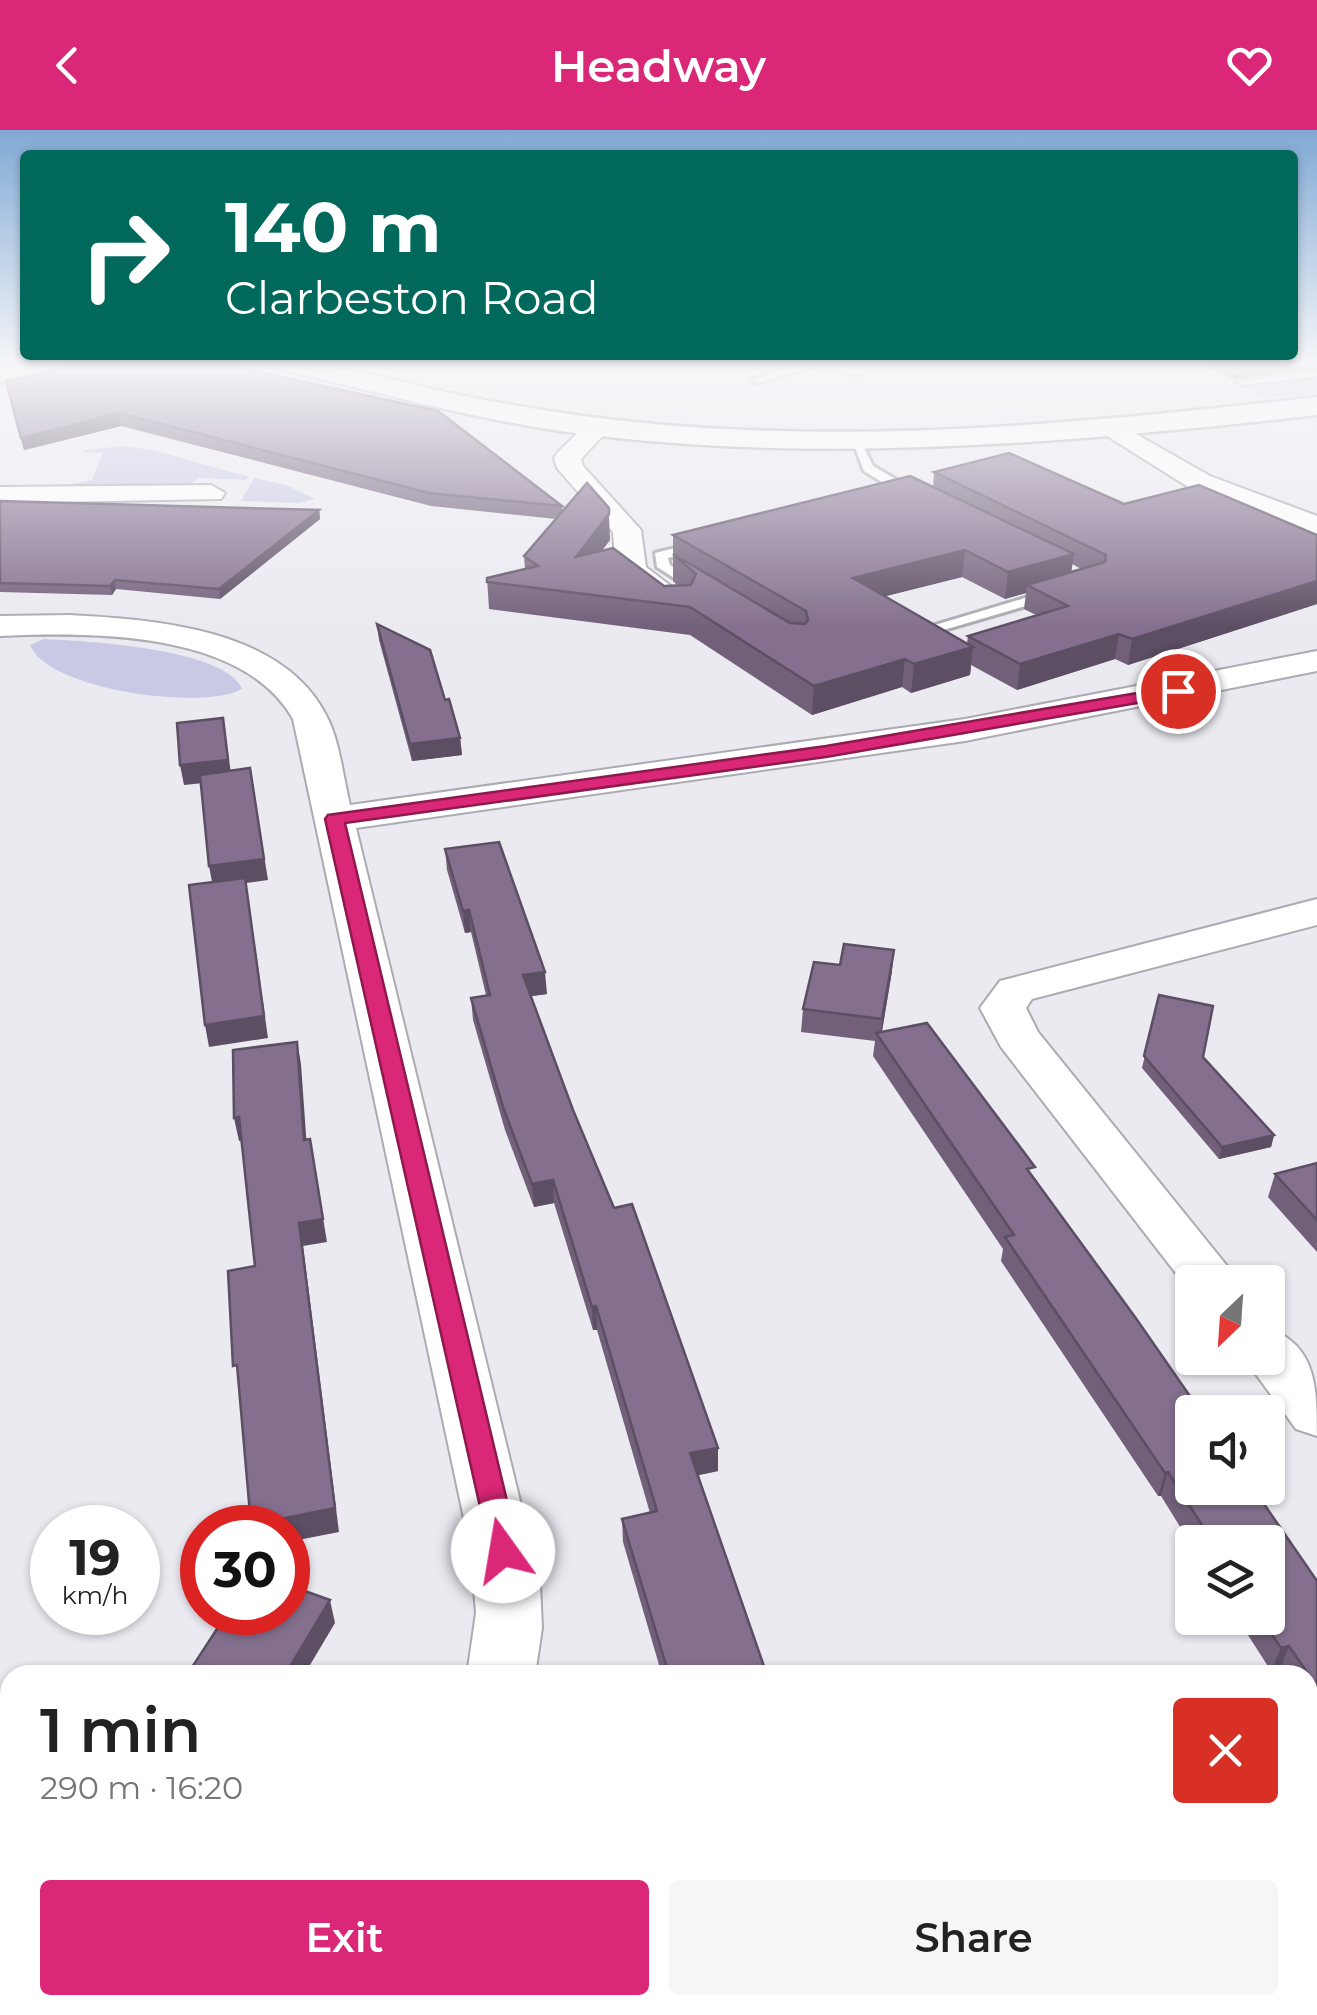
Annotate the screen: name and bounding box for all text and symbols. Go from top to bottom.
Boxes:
icon: back [40,38,95,93]
text: Headway [551,38,766,93]
icon: heart [1222,38,1277,93]
text: 140 m [225,184,441,270]
icon: right [60,190,190,320]
text: Clarbeston Road [225,270,598,325]
pin [1136,649,1221,734]
icon: arrive [1151,664,1206,719]
north arrow [1175,1265,1285,1375]
map controls [1175,1265,1285,1635]
button: sound [1175,1395,1285,1505]
position arrow [451,1499,555,1603]
speed limit sign: 30 [180,1505,310,1635]
button: layers [1175,1525,1285,1635]
text: 19 [69,1527,121,1588]
text: km/h [62,1580,128,1610]
text: 1 min [40,1694,201,1767]
button: close [1173,1698,1278,1803]
text: 290 m · 16:20 [40,1768,243,1807]
button: Exit [40,1880,649,1995]
button: Share [669,1880,1278,1995]

